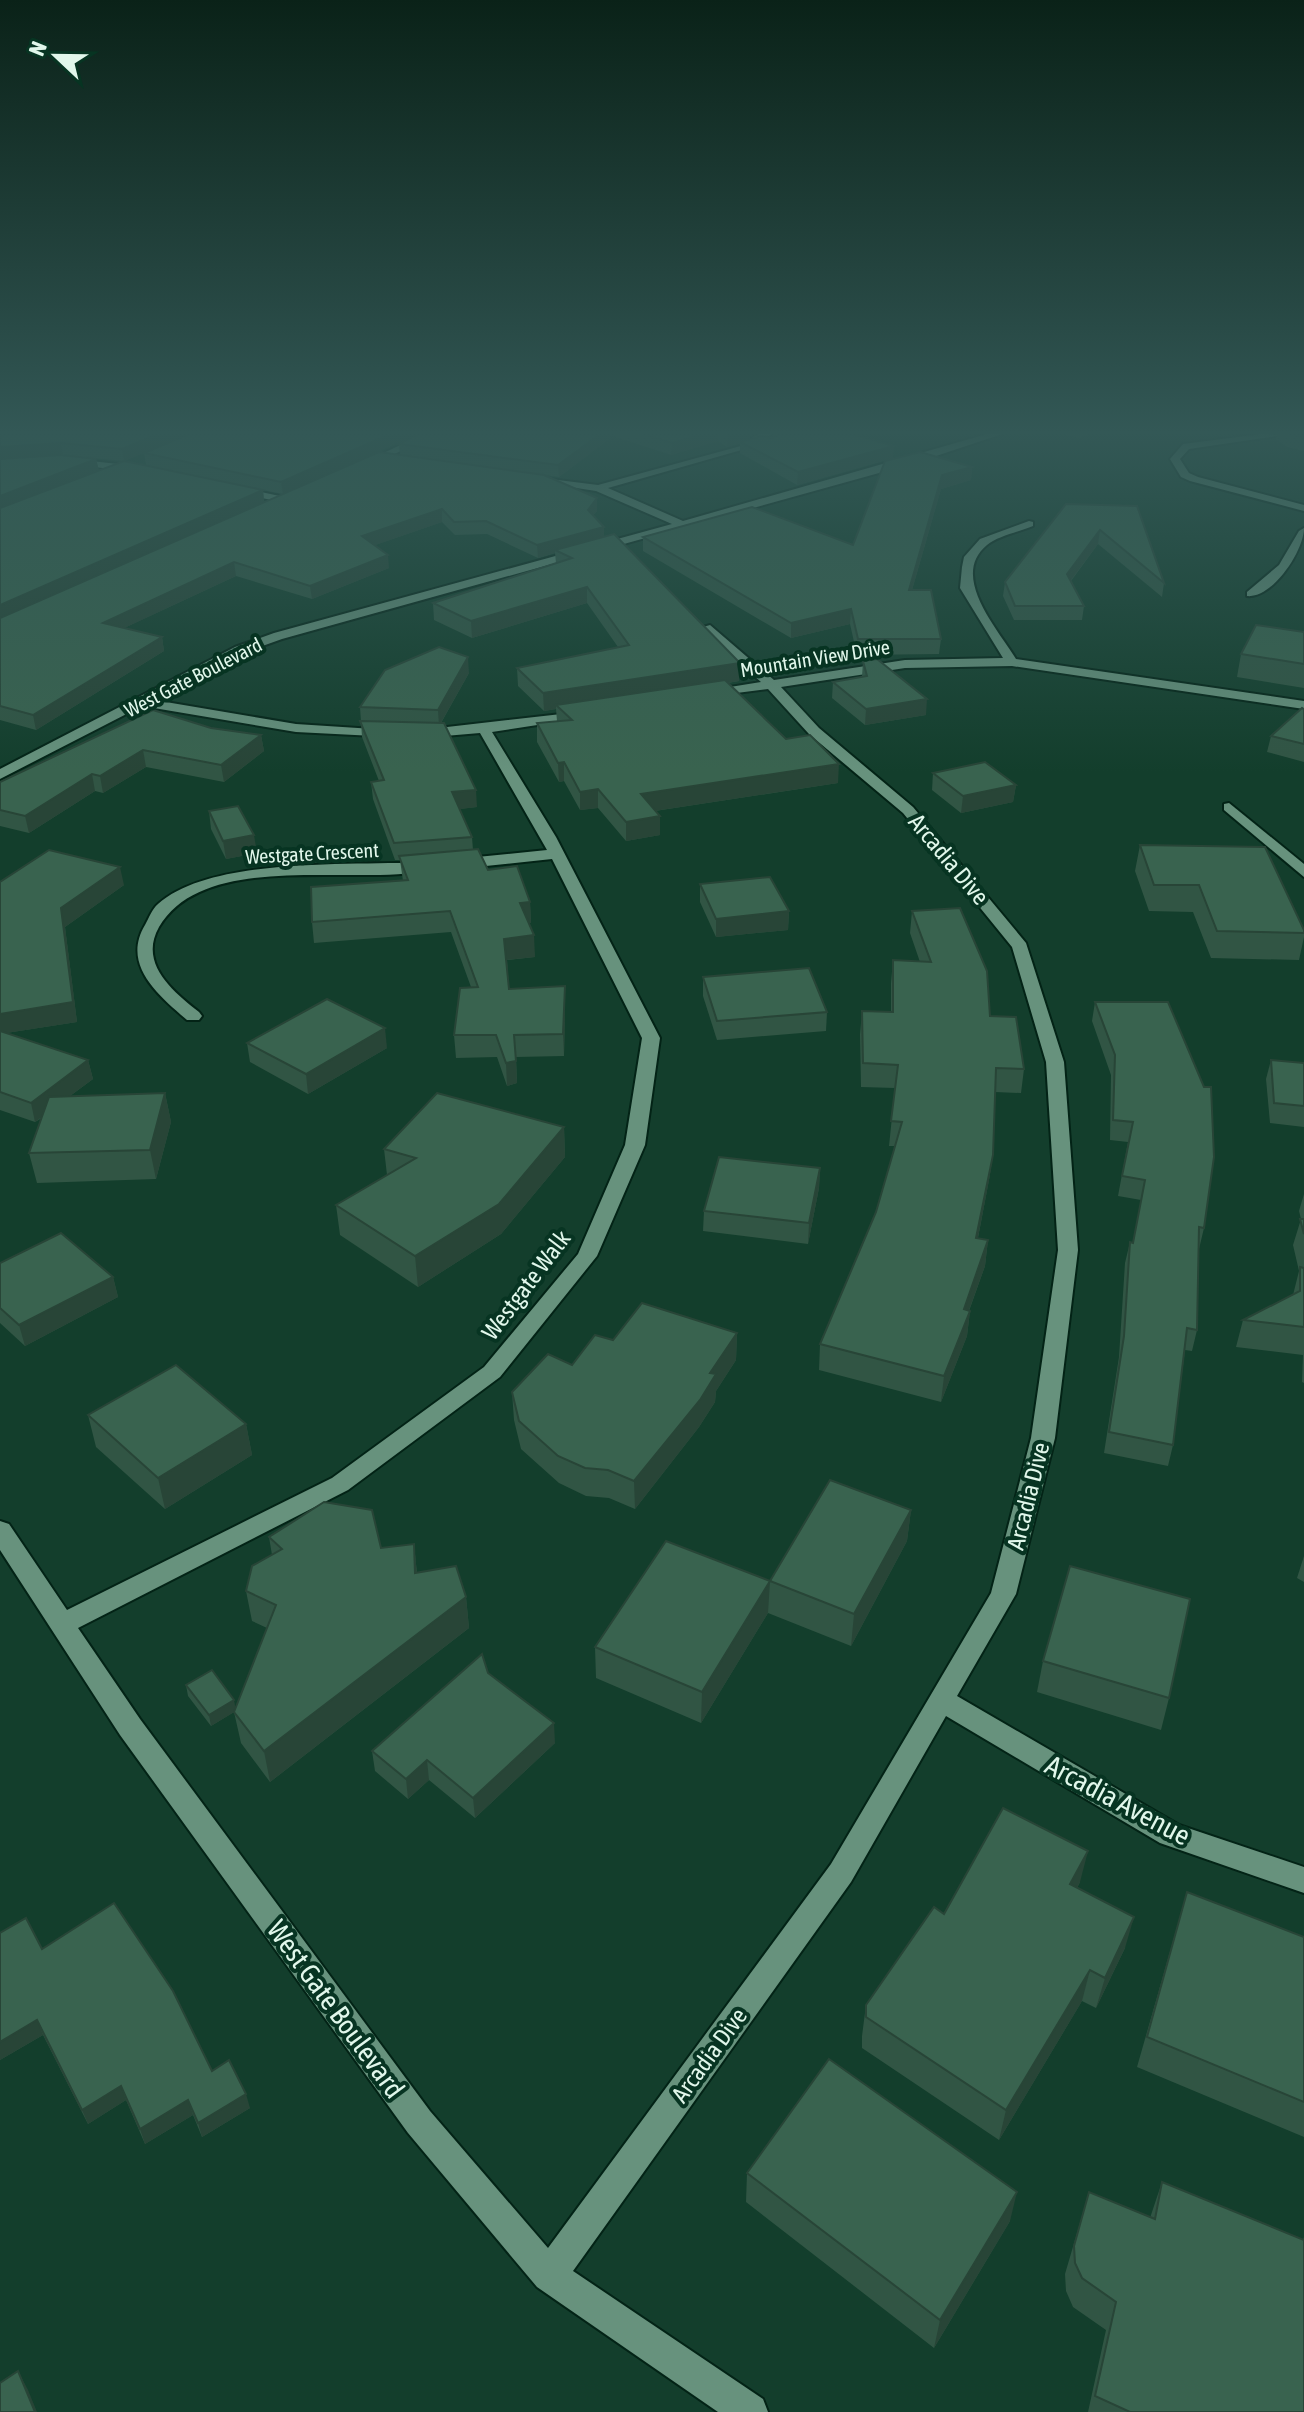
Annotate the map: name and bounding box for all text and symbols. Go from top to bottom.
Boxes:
north arrow [16,16,96,96]
text: N [23,38,52,59]
street label: West Gate Boulevard [120,632,266,722]
street label: Mountain View Drive [739,635,891,681]
street label: Arcadia Dive [903,808,995,910]
street label: Westgate Crescent [245,838,380,868]
street label: Westgate Walk [476,1225,576,1345]
street label: Arcadia Dive [1002,1439,1054,1553]
street label: Arcadia Avenue [1040,1748,1196,1852]
street label: West Gate Boulevard [261,1914,411,2104]
street label: Arcadia Dive [666,2003,752,2107]

